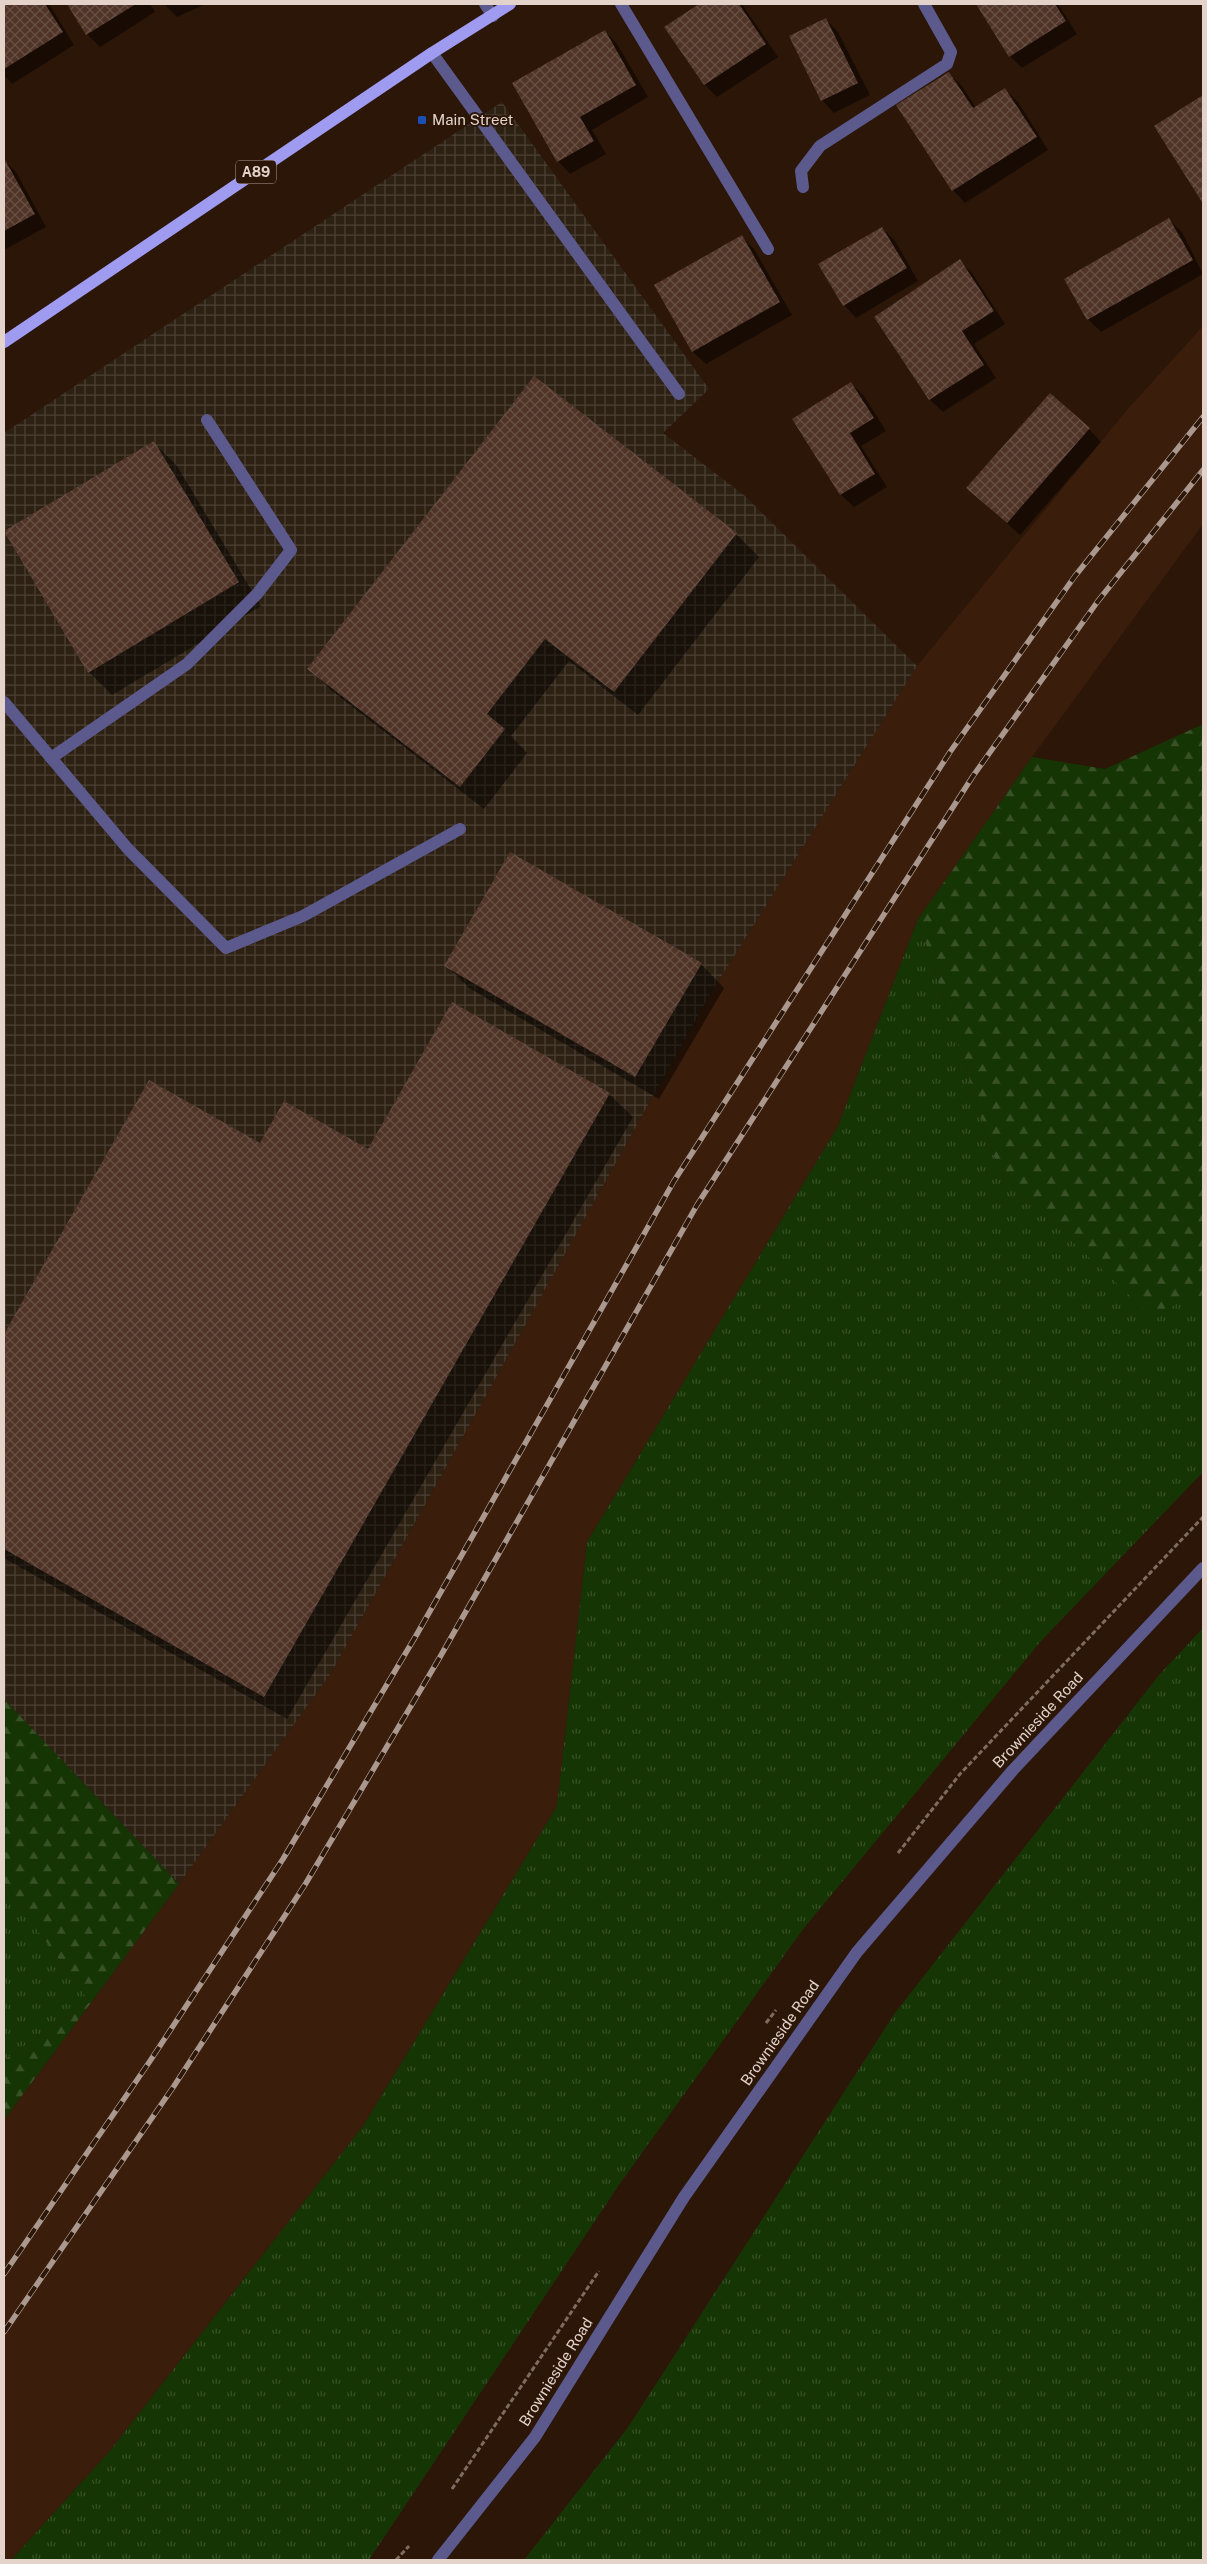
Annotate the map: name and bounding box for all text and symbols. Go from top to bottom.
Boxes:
place label: Main Street [432,111,514,128]
marker: Main Street [416,114,428,126]
road number: A89 [236,160,276,183]
street label: Brownieside Road [989,1668,1086,1771]
street label: Brownieside Road [737,1977,822,2089]
street label: Brownieside Road [515,2314,596,2429]

